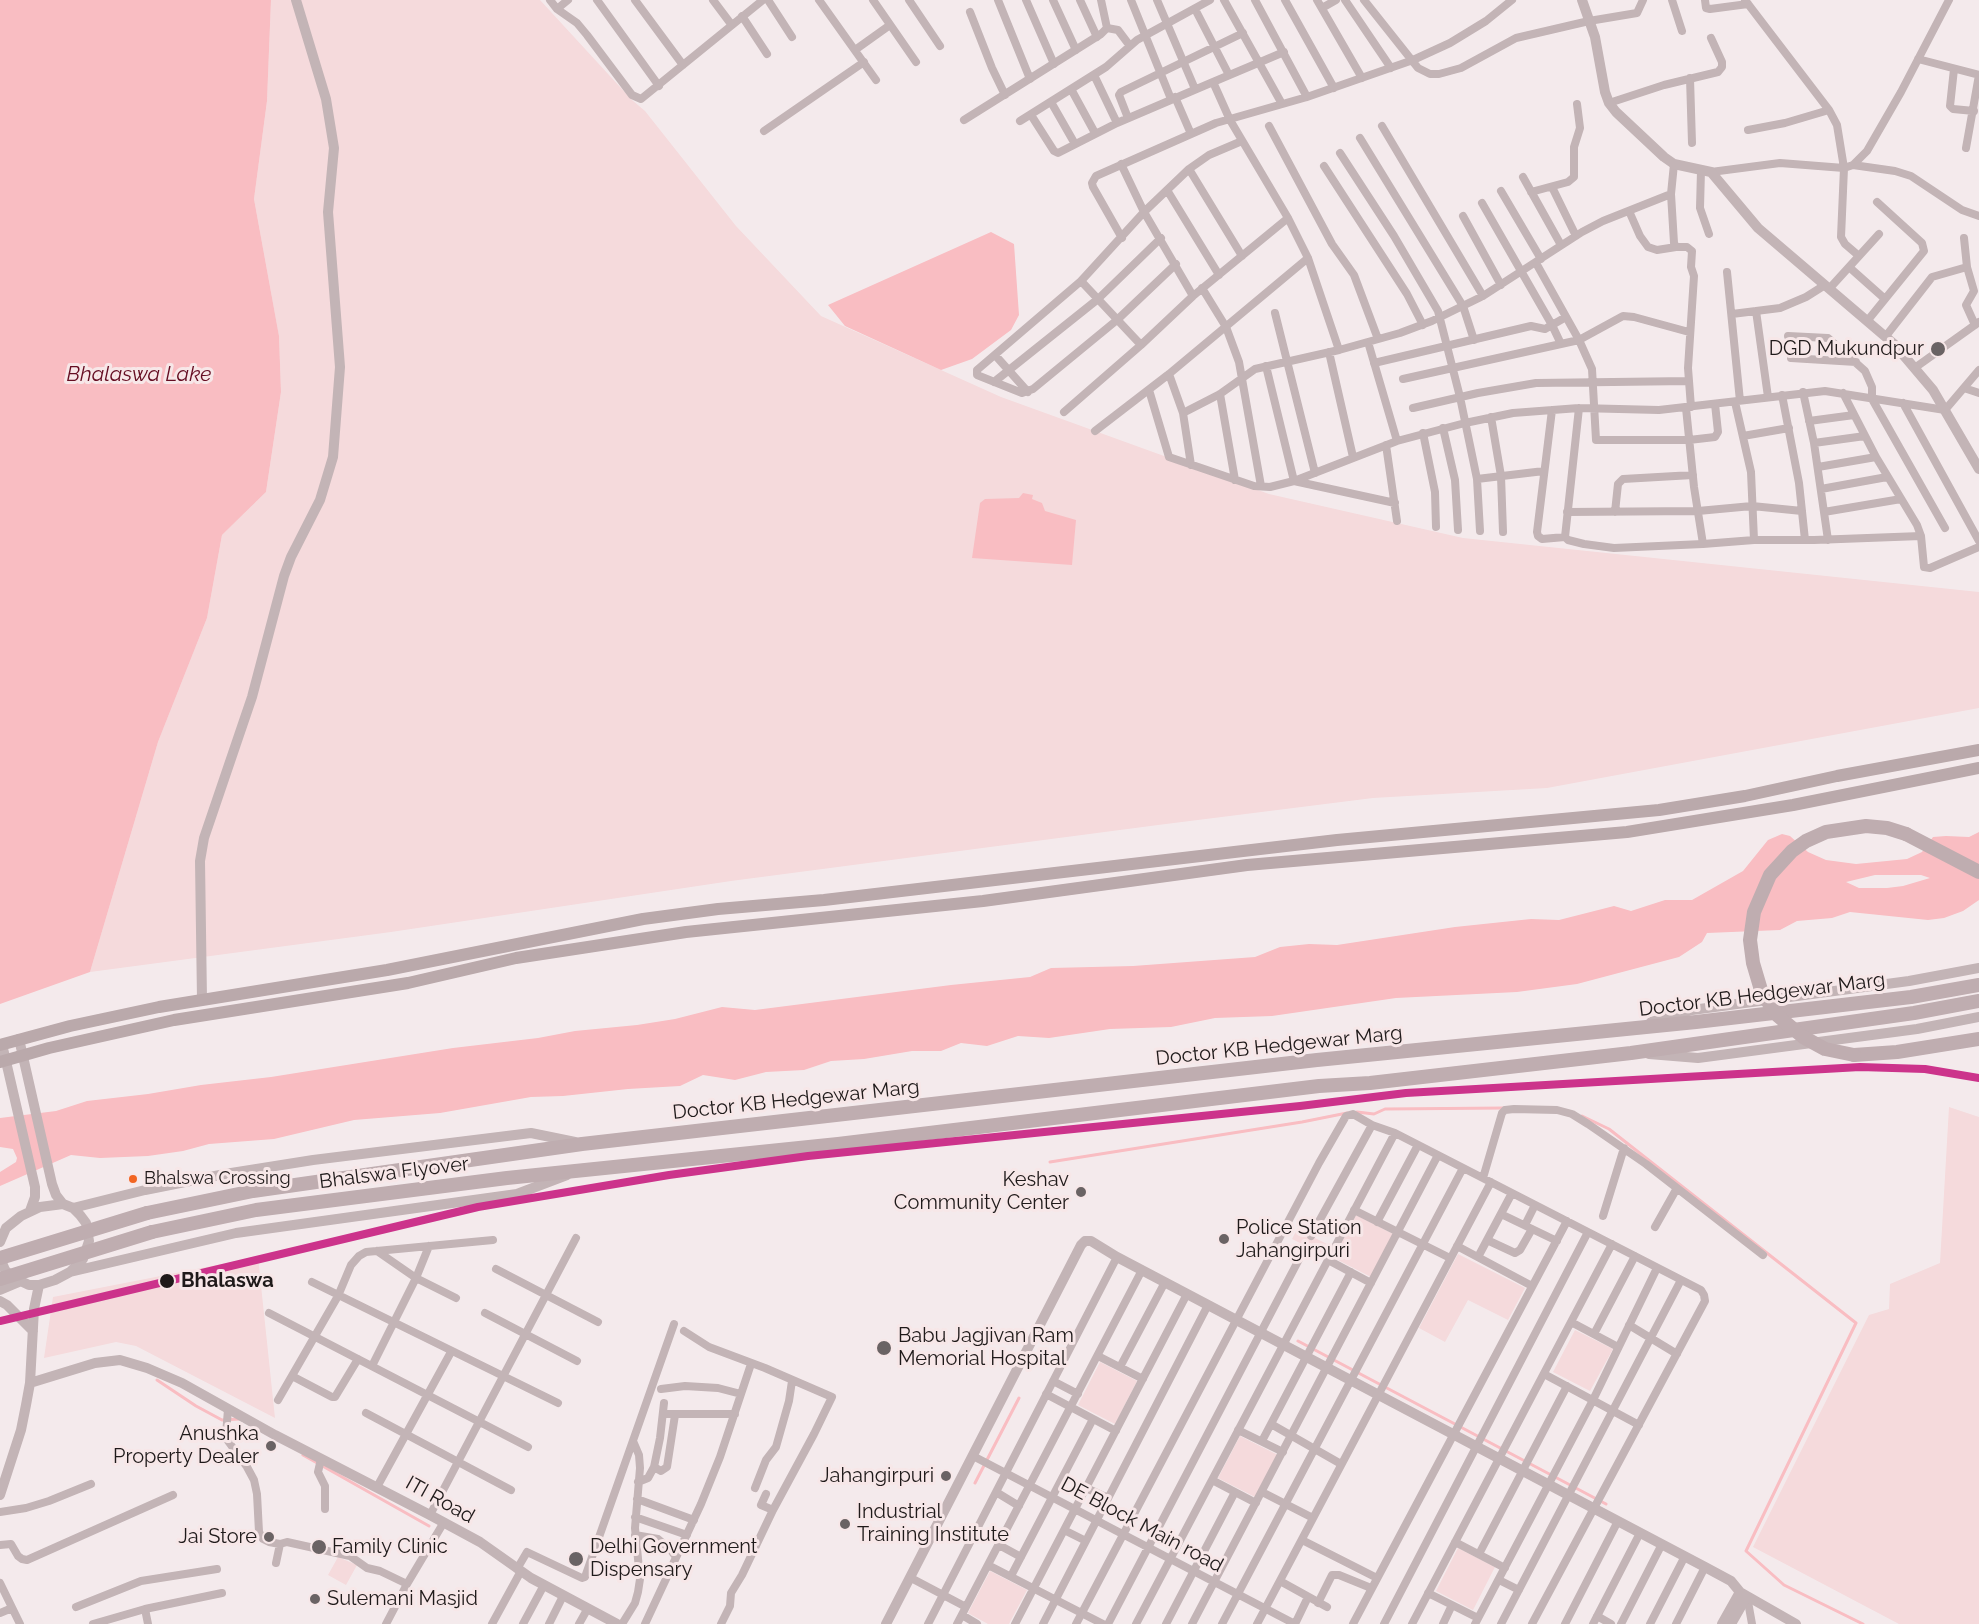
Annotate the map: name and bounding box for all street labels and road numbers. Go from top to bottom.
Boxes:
street label: Doctor KB Hedgewar Marg [1637,968,1887,1022]
street label: Doctor KB Hedgewar Marg [1154,1021,1404,1071]
street label: Doctor KB Hedgewar Marg [671,1075,921,1125]
street label: Bhalswa Flyover [318,1152,470,1194]
street label: ITI Road [401,1471,479,1529]
street label: DE Block Main road [1057,1472,1227,1578]

